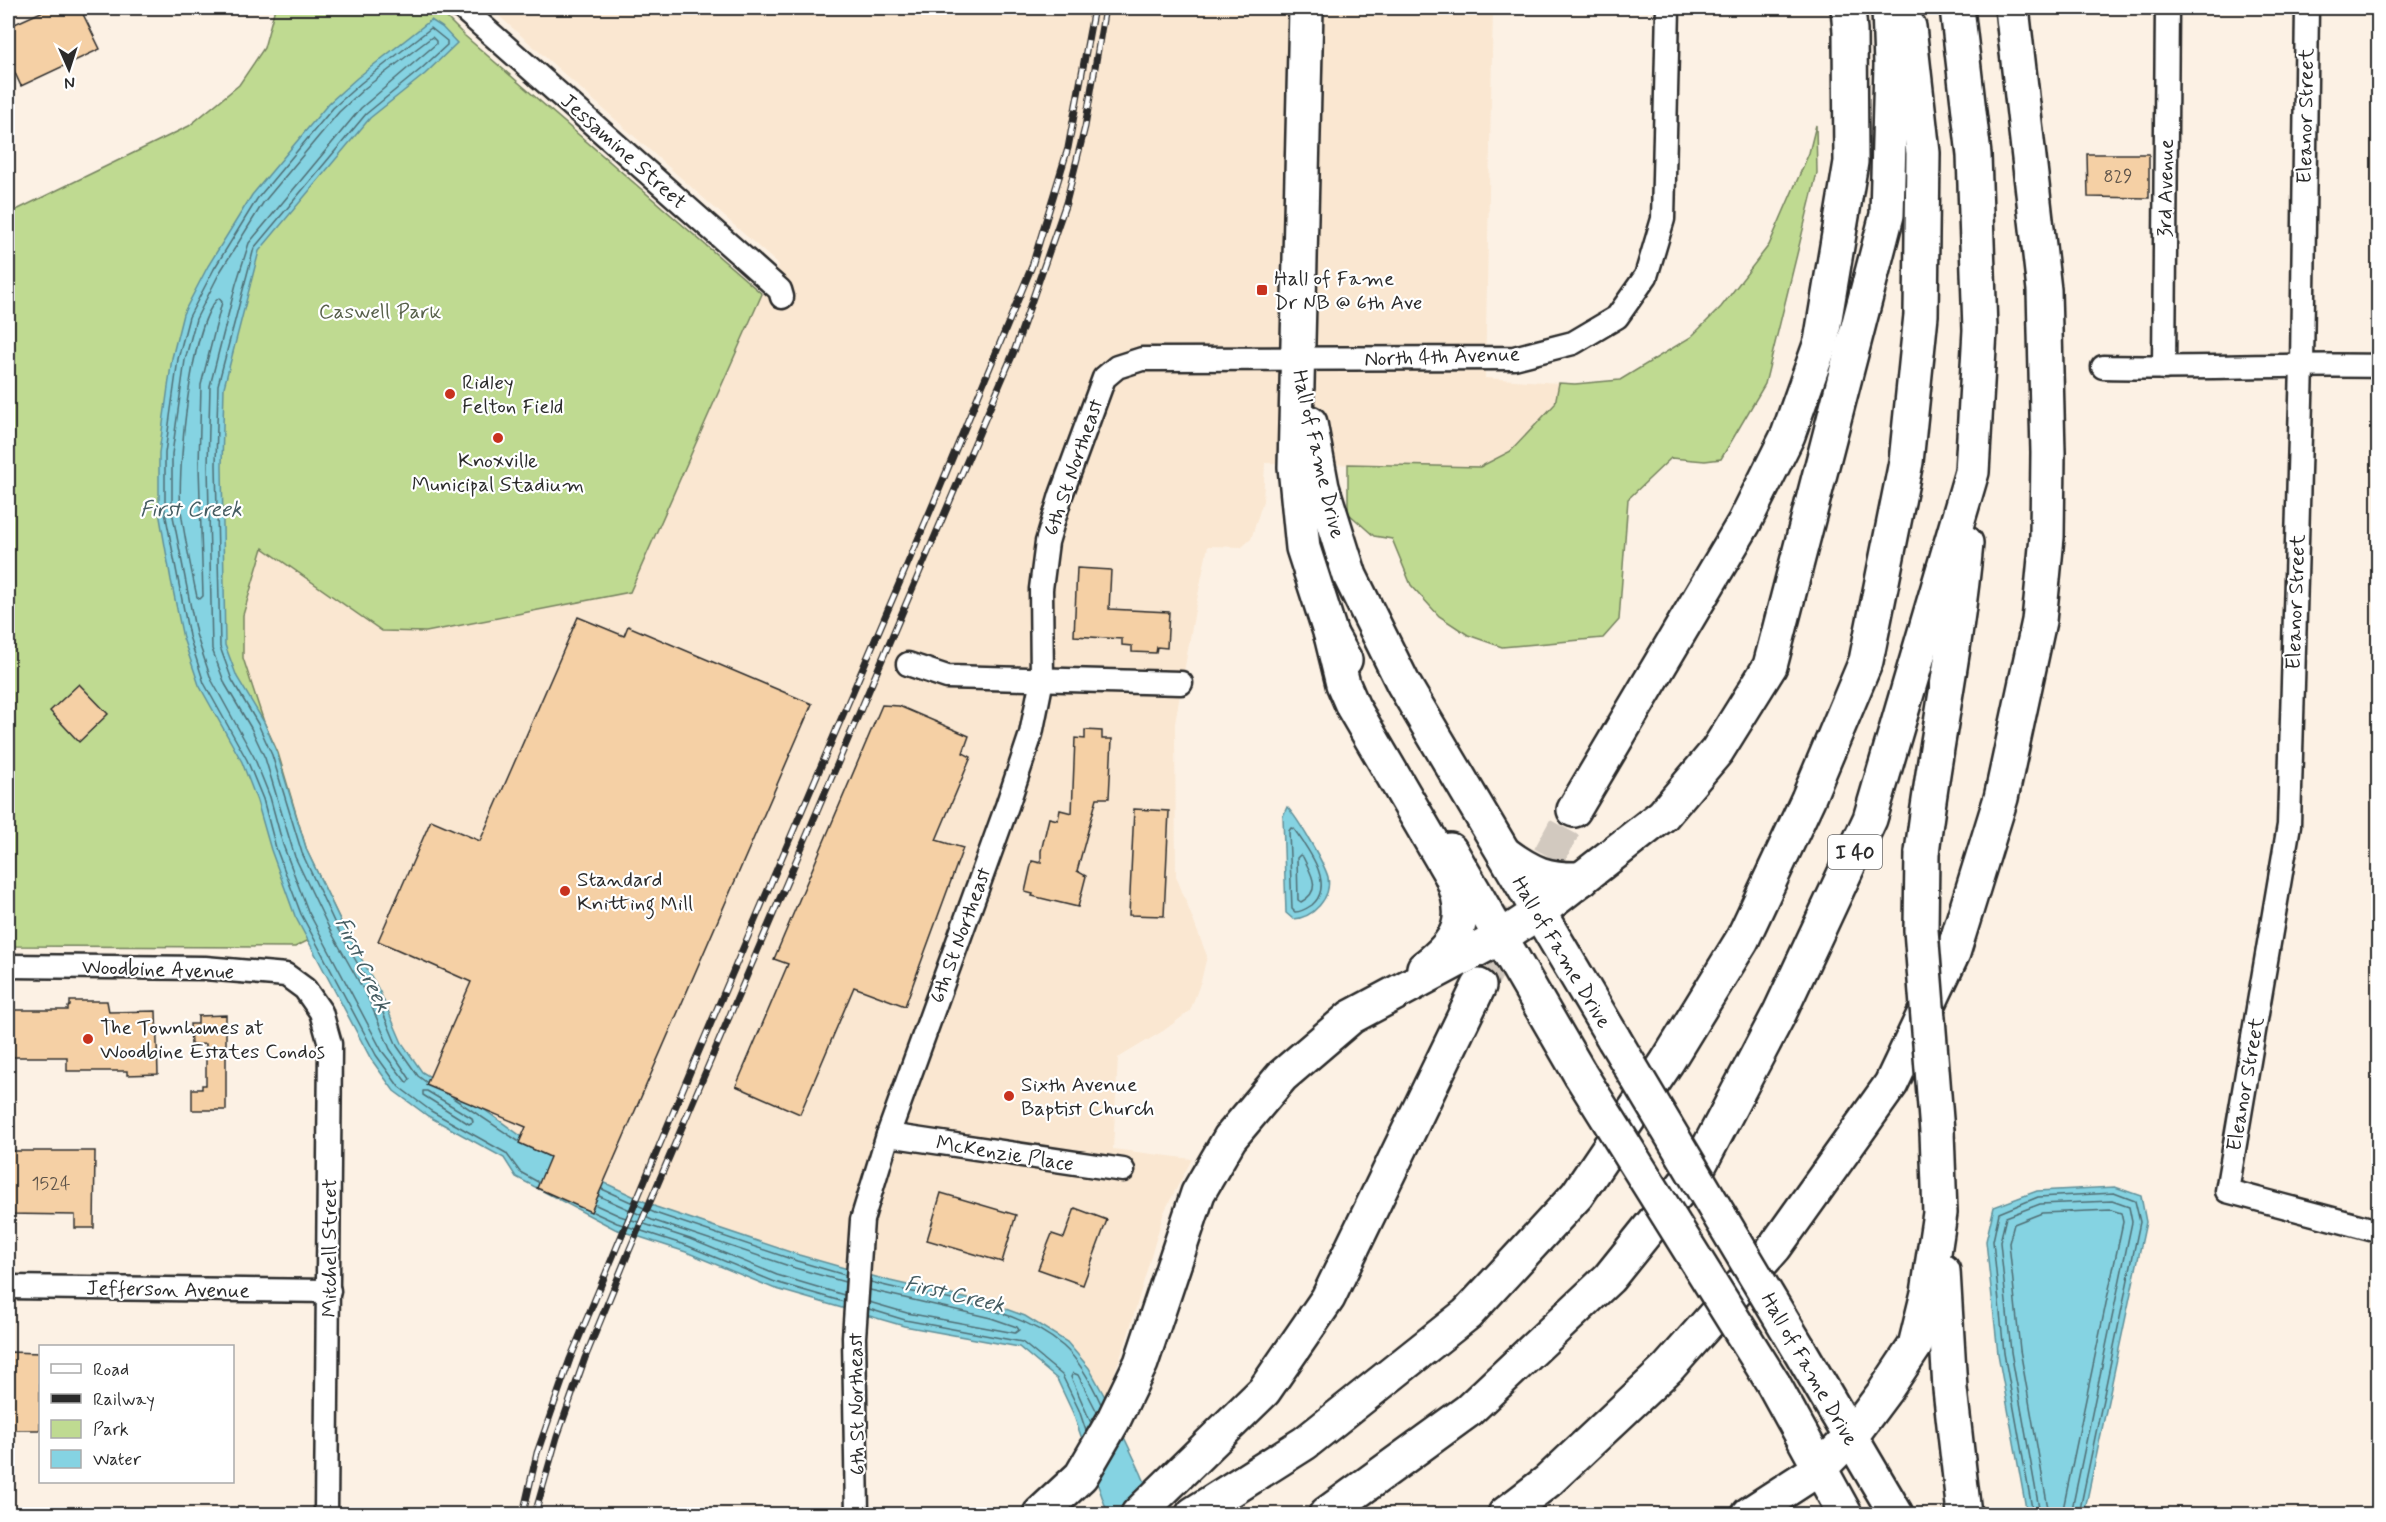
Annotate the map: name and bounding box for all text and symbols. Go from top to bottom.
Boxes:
north arrow [39,39,99,99]
street label: Eleanor Street [2291,47,2321,184]
text: N [64,72,76,93]
street label: Jessamine Street [554,87,693,216]
street label: 3rd Avenue [2151,138,2181,238]
house number: 829 [2103,165,2133,189]
place label: Hall of Fame Dr NB @ 6th Ave [1274,265,1423,317]
marker: Hall of Fame Dr NB @ 6th Ave [1255,283,1269,297]
park label: Caswell Park [319,298,441,326]
street label: North 4th Avenue [1364,340,1520,374]
street label: Hall of Fame Drive [1285,367,1351,542]
place label: Ridley Felton Field [462,369,563,421]
marker: Ridley Felton Field [443,387,457,401]
street label: 6th St Northeast [1037,395,1111,539]
marker: Knoxville Municipal Stadium [491,431,505,445]
place label: Knoxville Municipal Stadium [412,447,584,499]
water label: First Creek [140,496,242,524]
street label: Eleanor Street [2280,533,2312,670]
road number: I 40 [1828,835,1882,869]
street label: 6th St Northeast [923,863,999,1007]
place label: Standard Knitting Mill [577,866,693,920]
street label: Hall of Fame Drive [1505,871,1618,1034]
marker: Standard Knitting Mill [558,884,572,898]
water label: First Creek [328,913,396,1017]
street label: Woodbine Avenue [81,953,235,987]
place label: The Townhomes at Woodbine Estates Condos [100,1014,325,1066]
street label: Eleanor Street [2220,1014,2272,1153]
marker: The Townhomes at Woodbine Estates Condos [81,1032,95,1046]
place label: Sixth Avenue Baptist Church [1021,1071,1154,1123]
marker: Sixth Avenue Baptist Church [1002,1089,1016,1103]
street label: McKenzie Place [934,1129,1076,1179]
house number: 1524 [32,1172,70,1196]
street label: Mitchell Street [316,1178,344,1318]
water label: First Creek [902,1270,1007,1320]
street label: Jefferson Avenue [86,1275,250,1305]
street label: Hall of Fame Drive [1754,1288,1864,1451]
street label: 6th St Northeast [842,1332,872,1476]
legend [39,1345,234,1483]
text: Road [93,1358,129,1382]
text: Railway [93,1388,155,1412]
text: Park [93,1418,129,1442]
text: Water [93,1448,142,1472]

